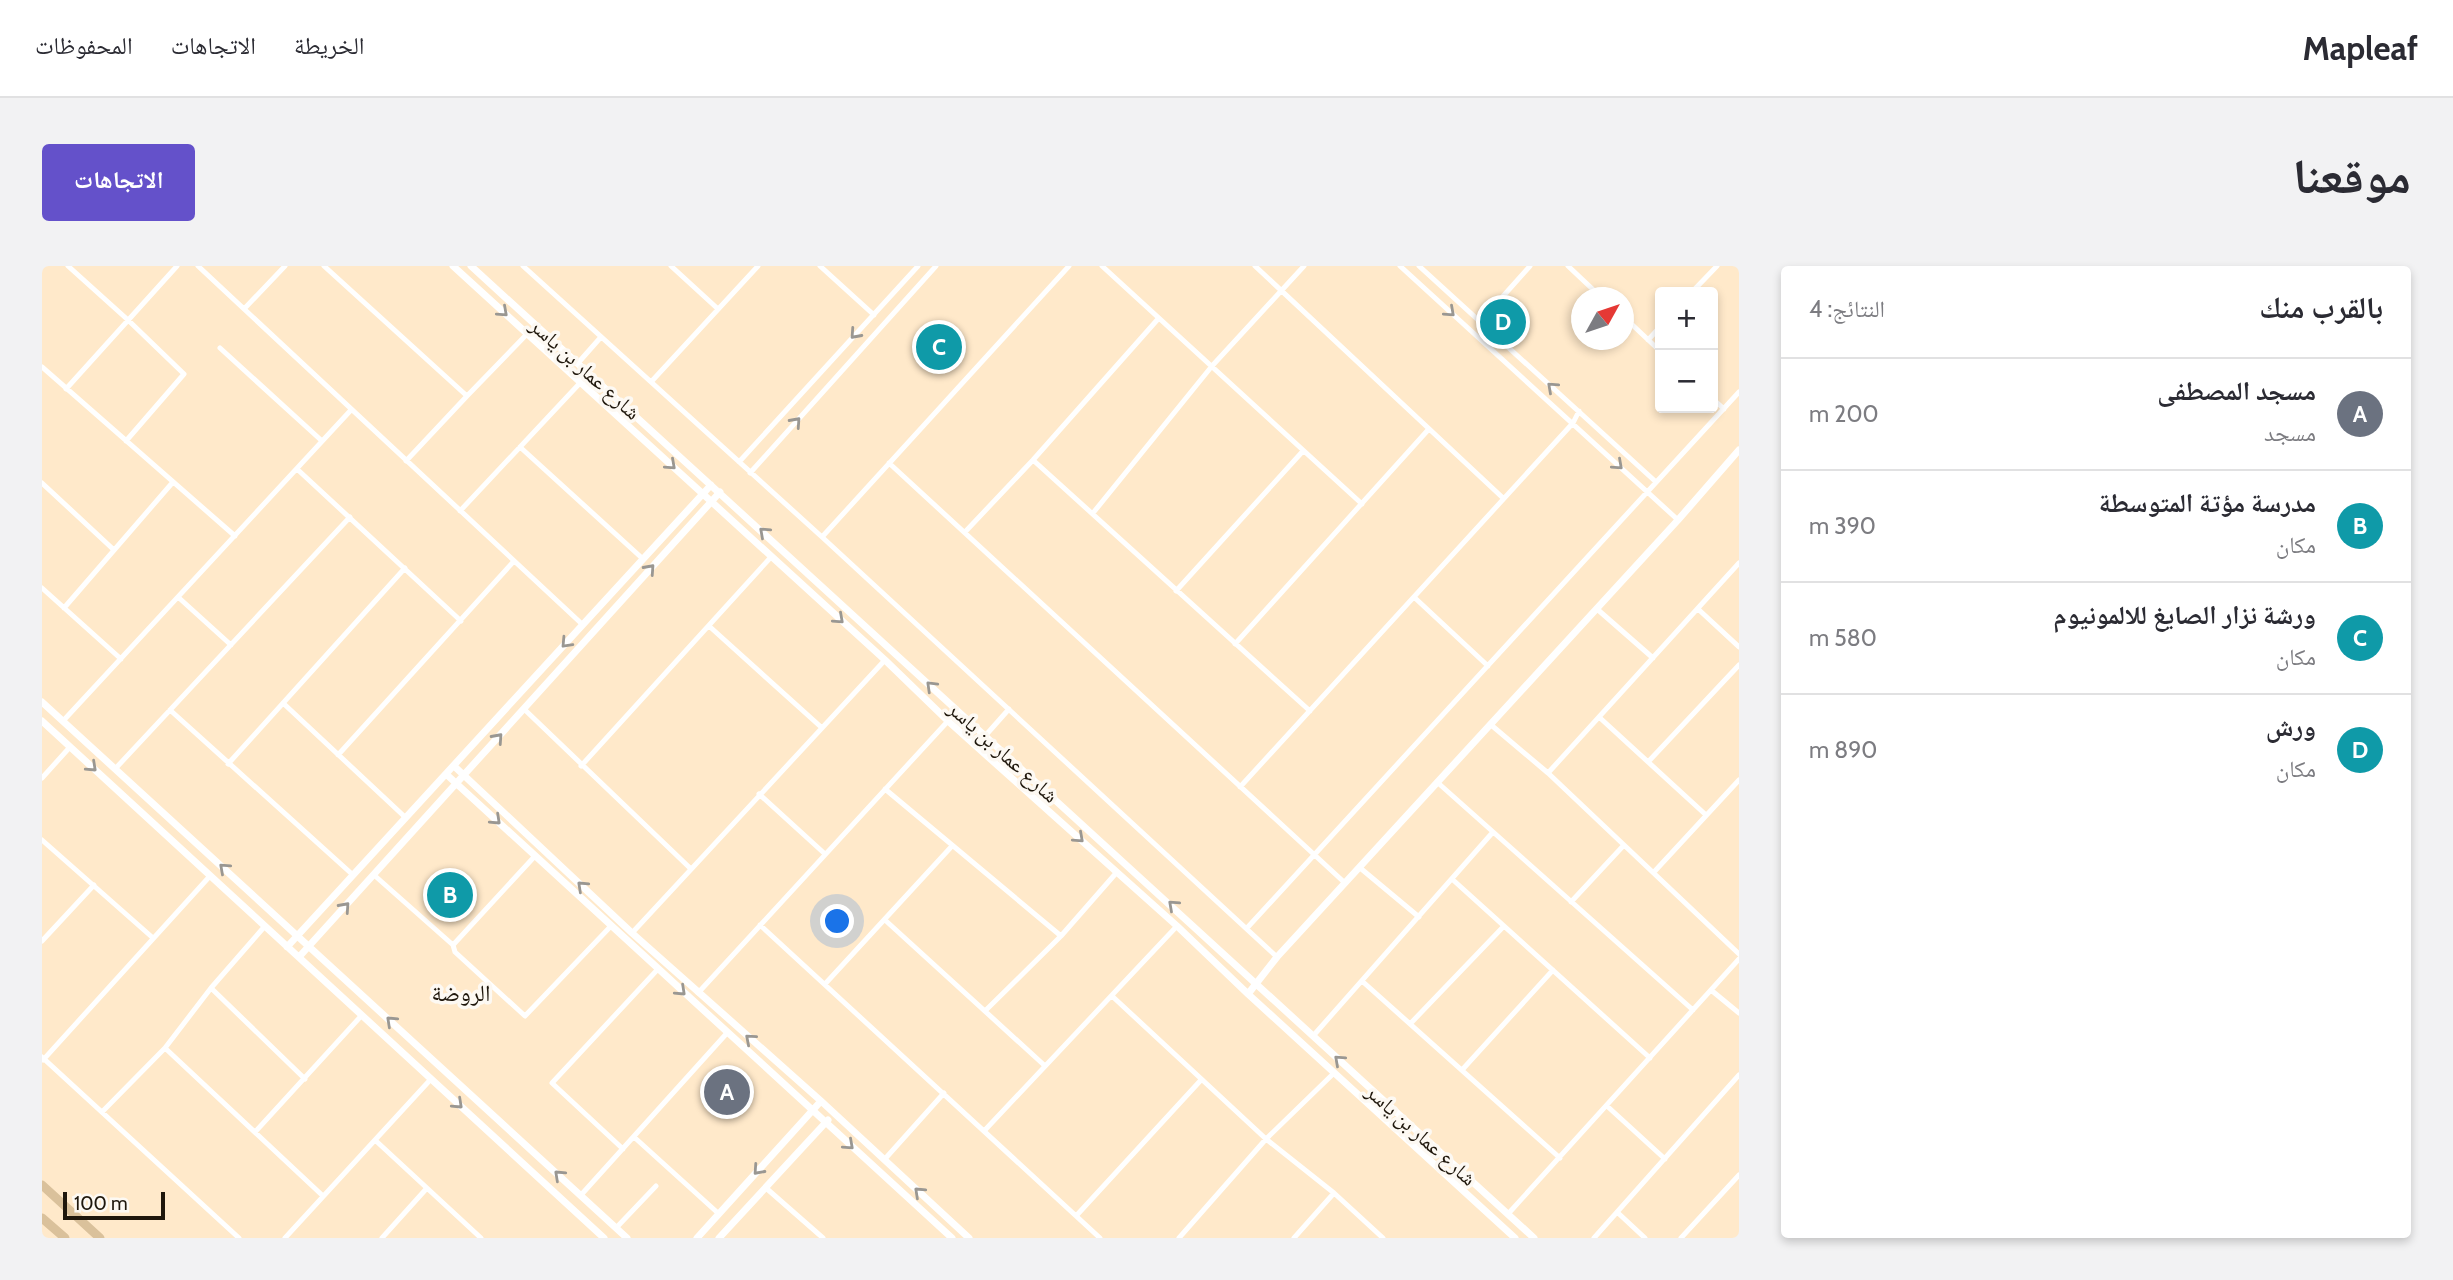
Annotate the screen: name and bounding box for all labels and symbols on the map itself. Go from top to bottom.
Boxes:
north arrow [1571,287,1634,350]
pin: D [1480,296,1526,348]
one-way arrow [495,304,508,316]
one-way arrow [1442,304,1455,316]
street label: شارع عمار بن ياسر [524,312,646,425]
pin: C [916,321,962,373]
one-way arrow [851,326,864,339]
one-way arrow [1547,382,1560,395]
one-way arrow [787,417,800,430]
one-way arrow [663,457,676,470]
one-way arrow [1610,457,1623,469]
one-way arrow [759,528,772,541]
one-way arrow [642,564,654,577]
one-way arrow [831,610,844,623]
one-way arrow [562,635,574,648]
one-way arrow [927,682,940,695]
street label: شارع عمار بن ياسر [942,695,1064,808]
one-way arrow [489,733,502,746]
one-way arrow [84,759,97,772]
one-way arrow [488,812,501,825]
one-way arrow [1071,830,1084,843]
one-way arrow [219,864,232,876]
pin: B [427,869,473,921]
one-way arrow [577,882,590,895]
one-way arrow [1168,901,1181,913]
one-way arrow [337,902,349,915]
your location [820,904,854,938]
district label: الروضة [432,979,490,1007]
one-way arrow [673,983,686,996]
one-way arrow [386,1017,399,1030]
one-way arrow [745,1035,758,1047]
one-way arrow [1334,1056,1347,1068]
pin: A [704,1066,750,1118]
street label: شارع عمار بن ياسر [1360,1078,1482,1191]
one-way arrow [450,1095,463,1108]
one-way arrow [841,1136,854,1149]
one-way arrow [754,1162,767,1175]
one-way arrow [554,1171,567,1184]
one-way arrow [914,1188,927,1200]
scale bar [63,1189,164,1221]

